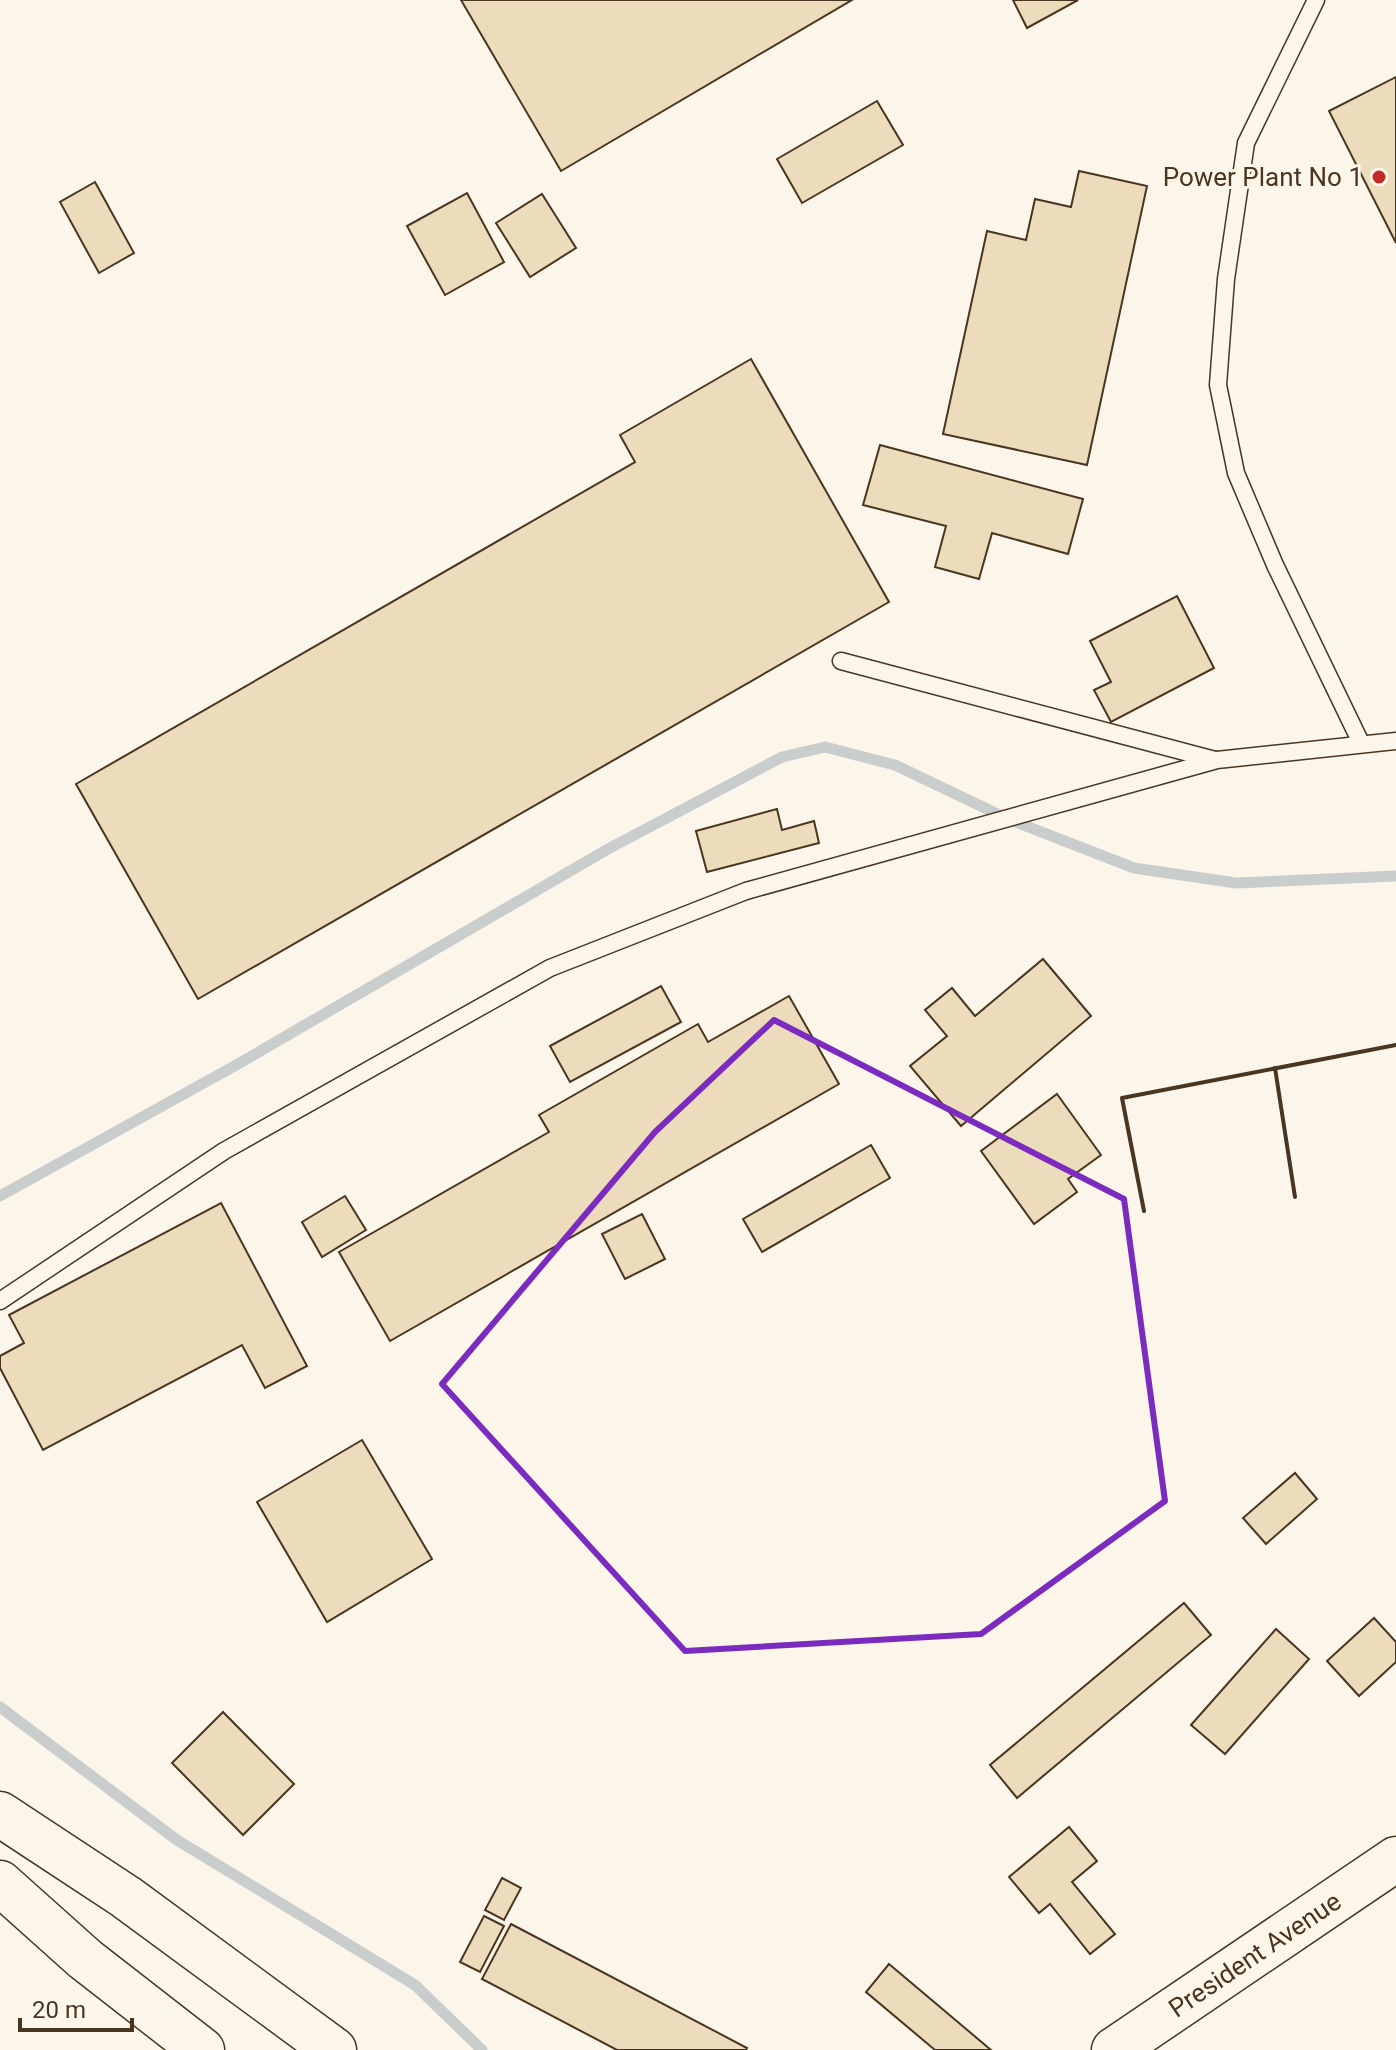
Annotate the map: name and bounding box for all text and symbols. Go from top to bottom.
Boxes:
place label: Power Plant No 1 [1163,162,1363,192]
marker: Power Plant No 1 [1370,168,1388,186]
street label: President Avenue [1163,1886,1347,2024]
scale bar [20,1982,132,2032]
text: 20 m [32,1996,86,2024]

